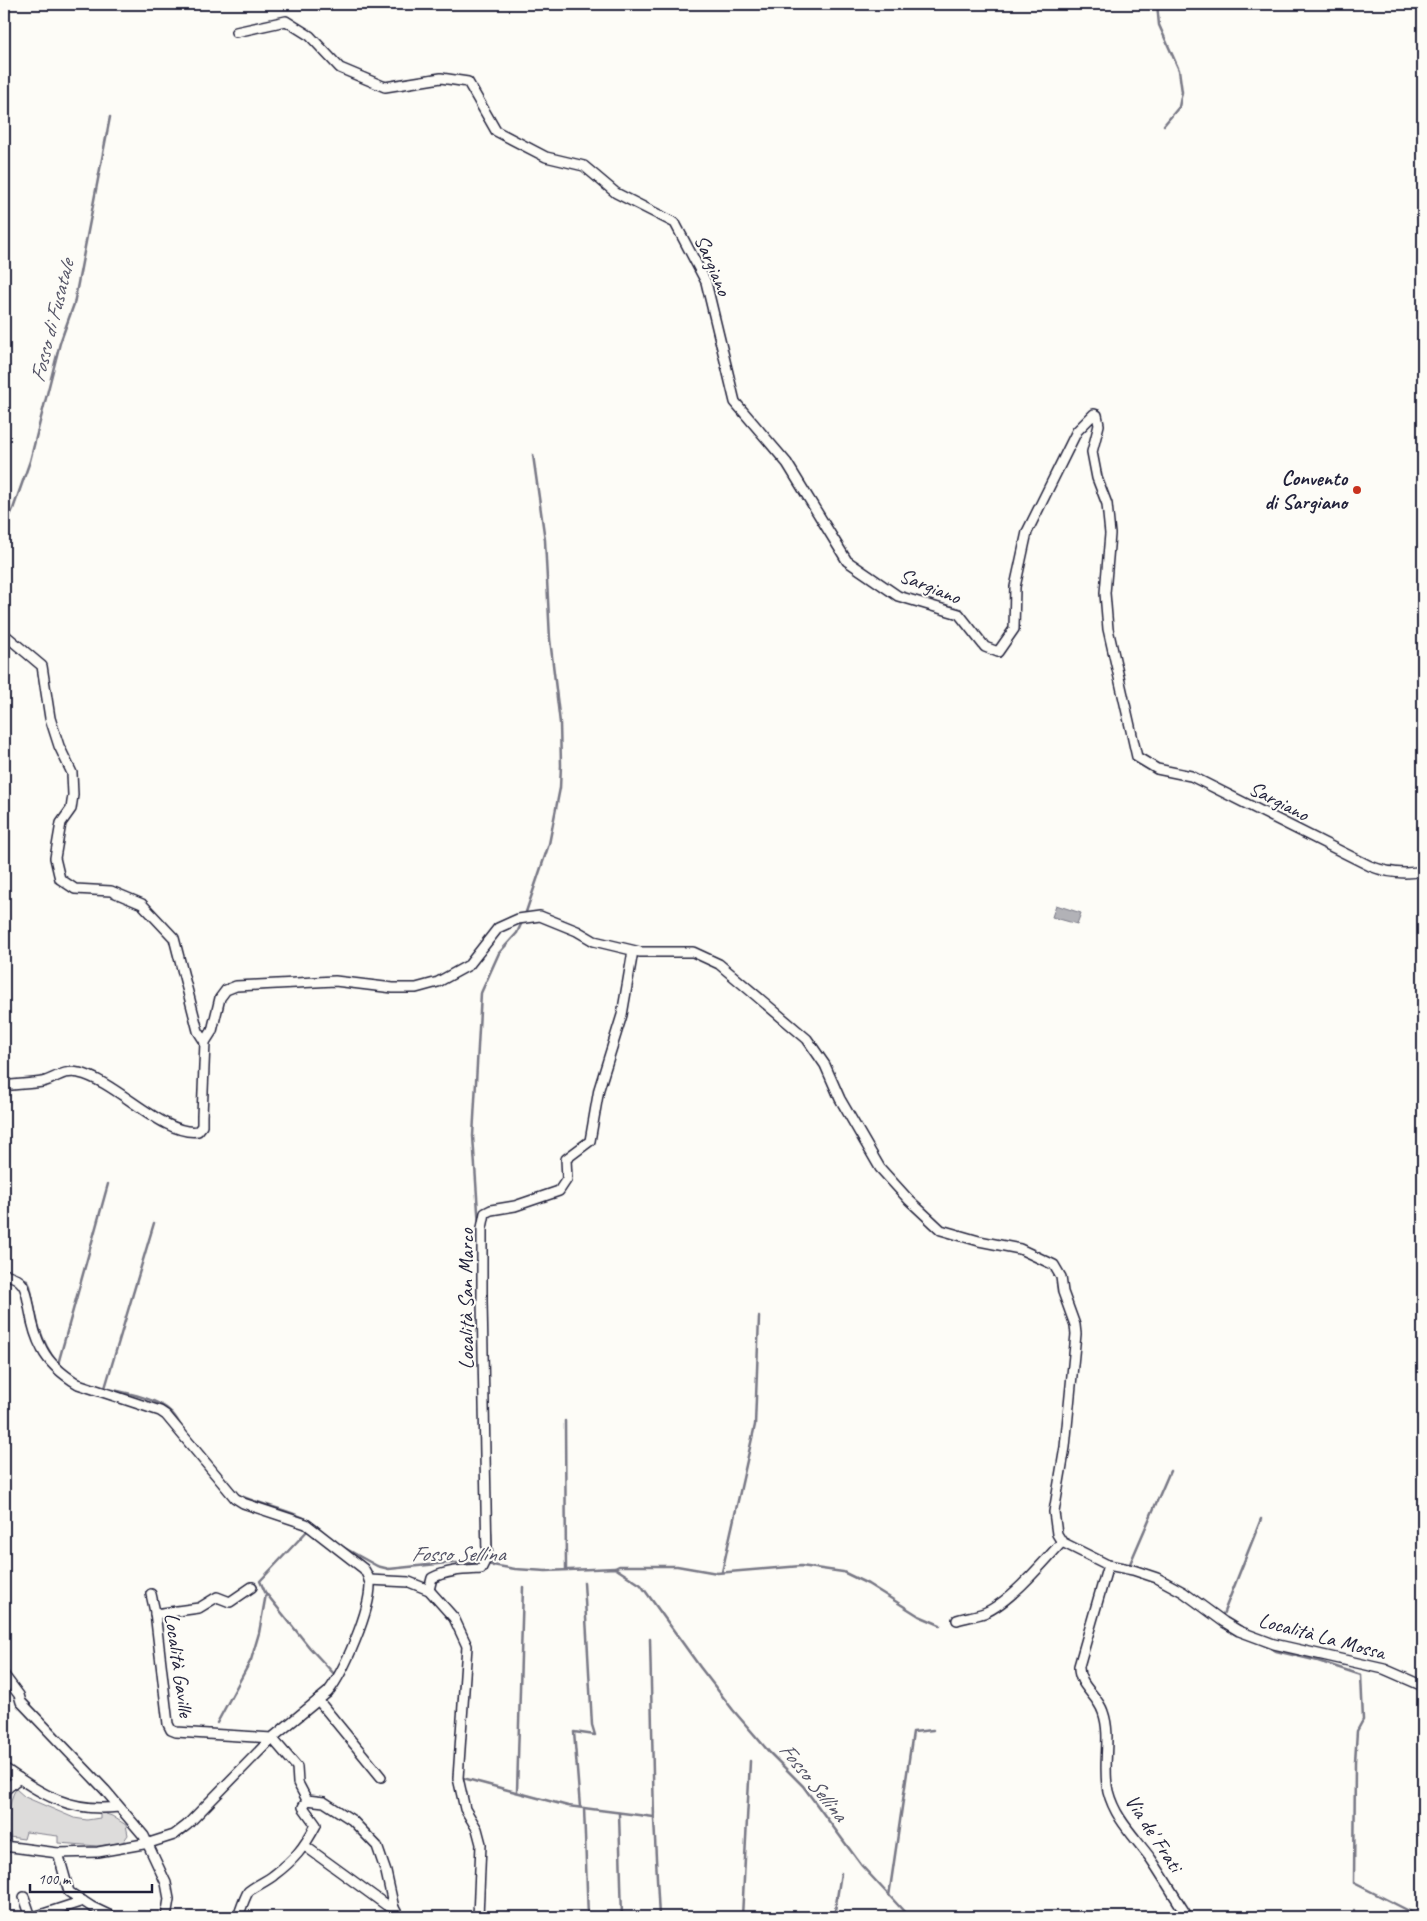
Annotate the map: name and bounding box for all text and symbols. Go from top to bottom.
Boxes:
street label: Sargiano [689,231,738,301]
water label: Fosso di Fusatale [23,254,82,385]
place label: Convento di Sargiano [1264,465,1349,515]
marker: Convento di Sargiano [1351,484,1363,496]
street label: Sargiano [896,562,966,611]
street label: Sargiano [1245,775,1315,828]
street label: Località San Marco [453,1227,479,1369]
water label: Fosso Sellina [411,1540,507,1568]
street label: Località La Mossa [1256,1607,1390,1666]
street label: Località Gaville [159,1611,199,1720]
water label: Fosso Sellina [773,1736,855,1828]
street label: Via de' Frati [1119,1789,1190,1879]
scale bar [30,1861,152,1893]
text: 100 m [38,1870,72,1889]

